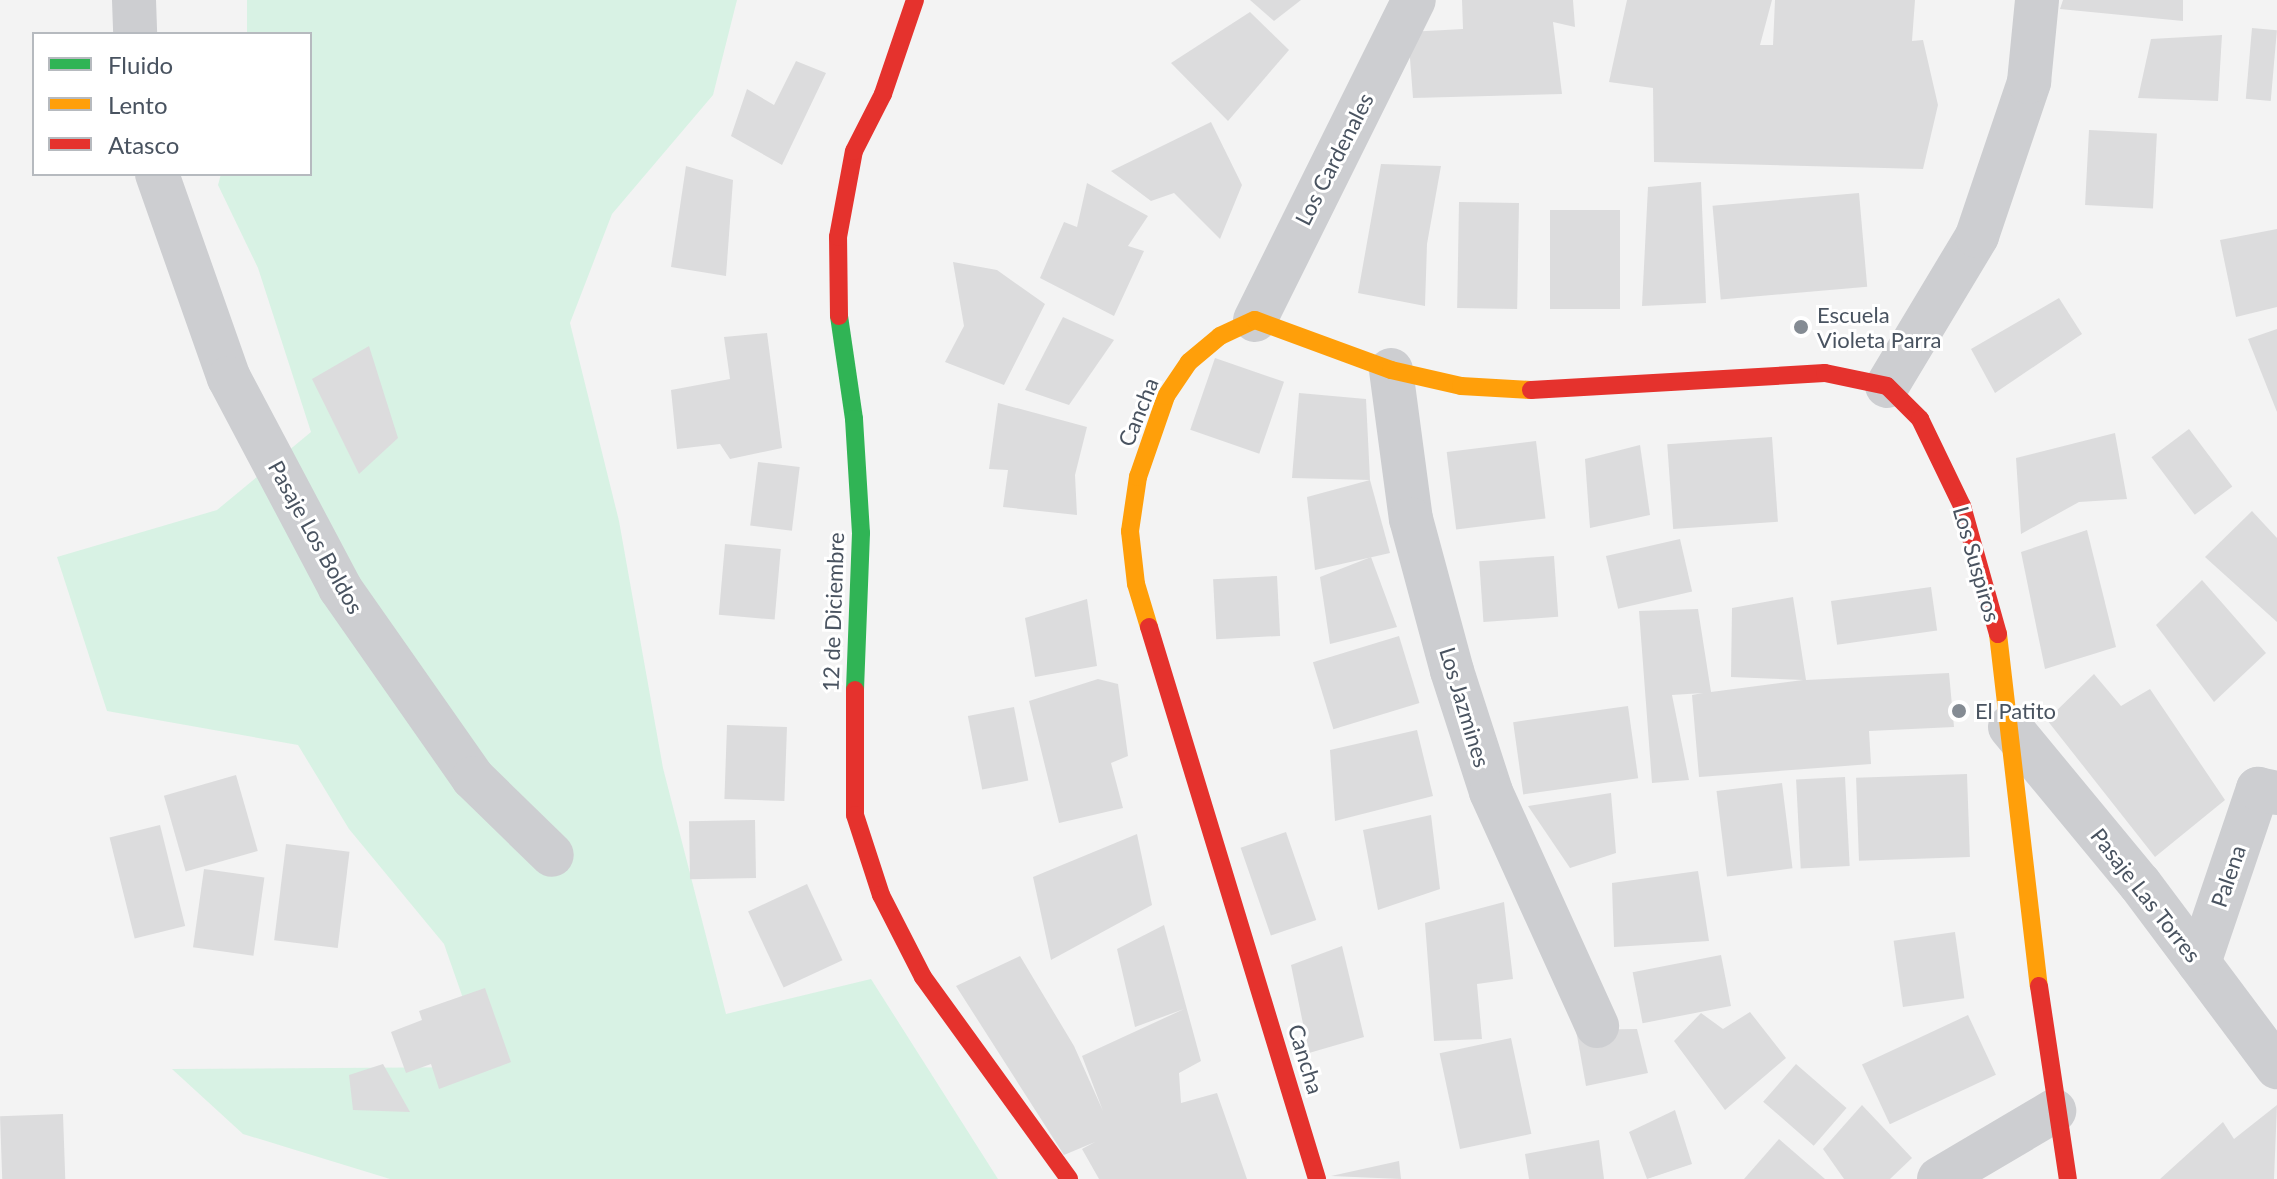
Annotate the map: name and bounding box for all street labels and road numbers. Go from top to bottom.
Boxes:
street label: Los Cardenales [1289,88,1379,230]
street label: Cancha [1112,374,1164,450]
street label: Pasaje Los Boldos [263,456,369,618]
street label: Los Suspiros [1948,503,2006,625]
street label: 12 de Diciembre [817,532,849,692]
street label: Los Jazmines [1434,644,1496,770]
street label: Pasaje Las Torres [2085,822,2207,968]
street label: Palena [2205,842,2251,910]
street label: Cancha [1283,1021,1329,1097]

